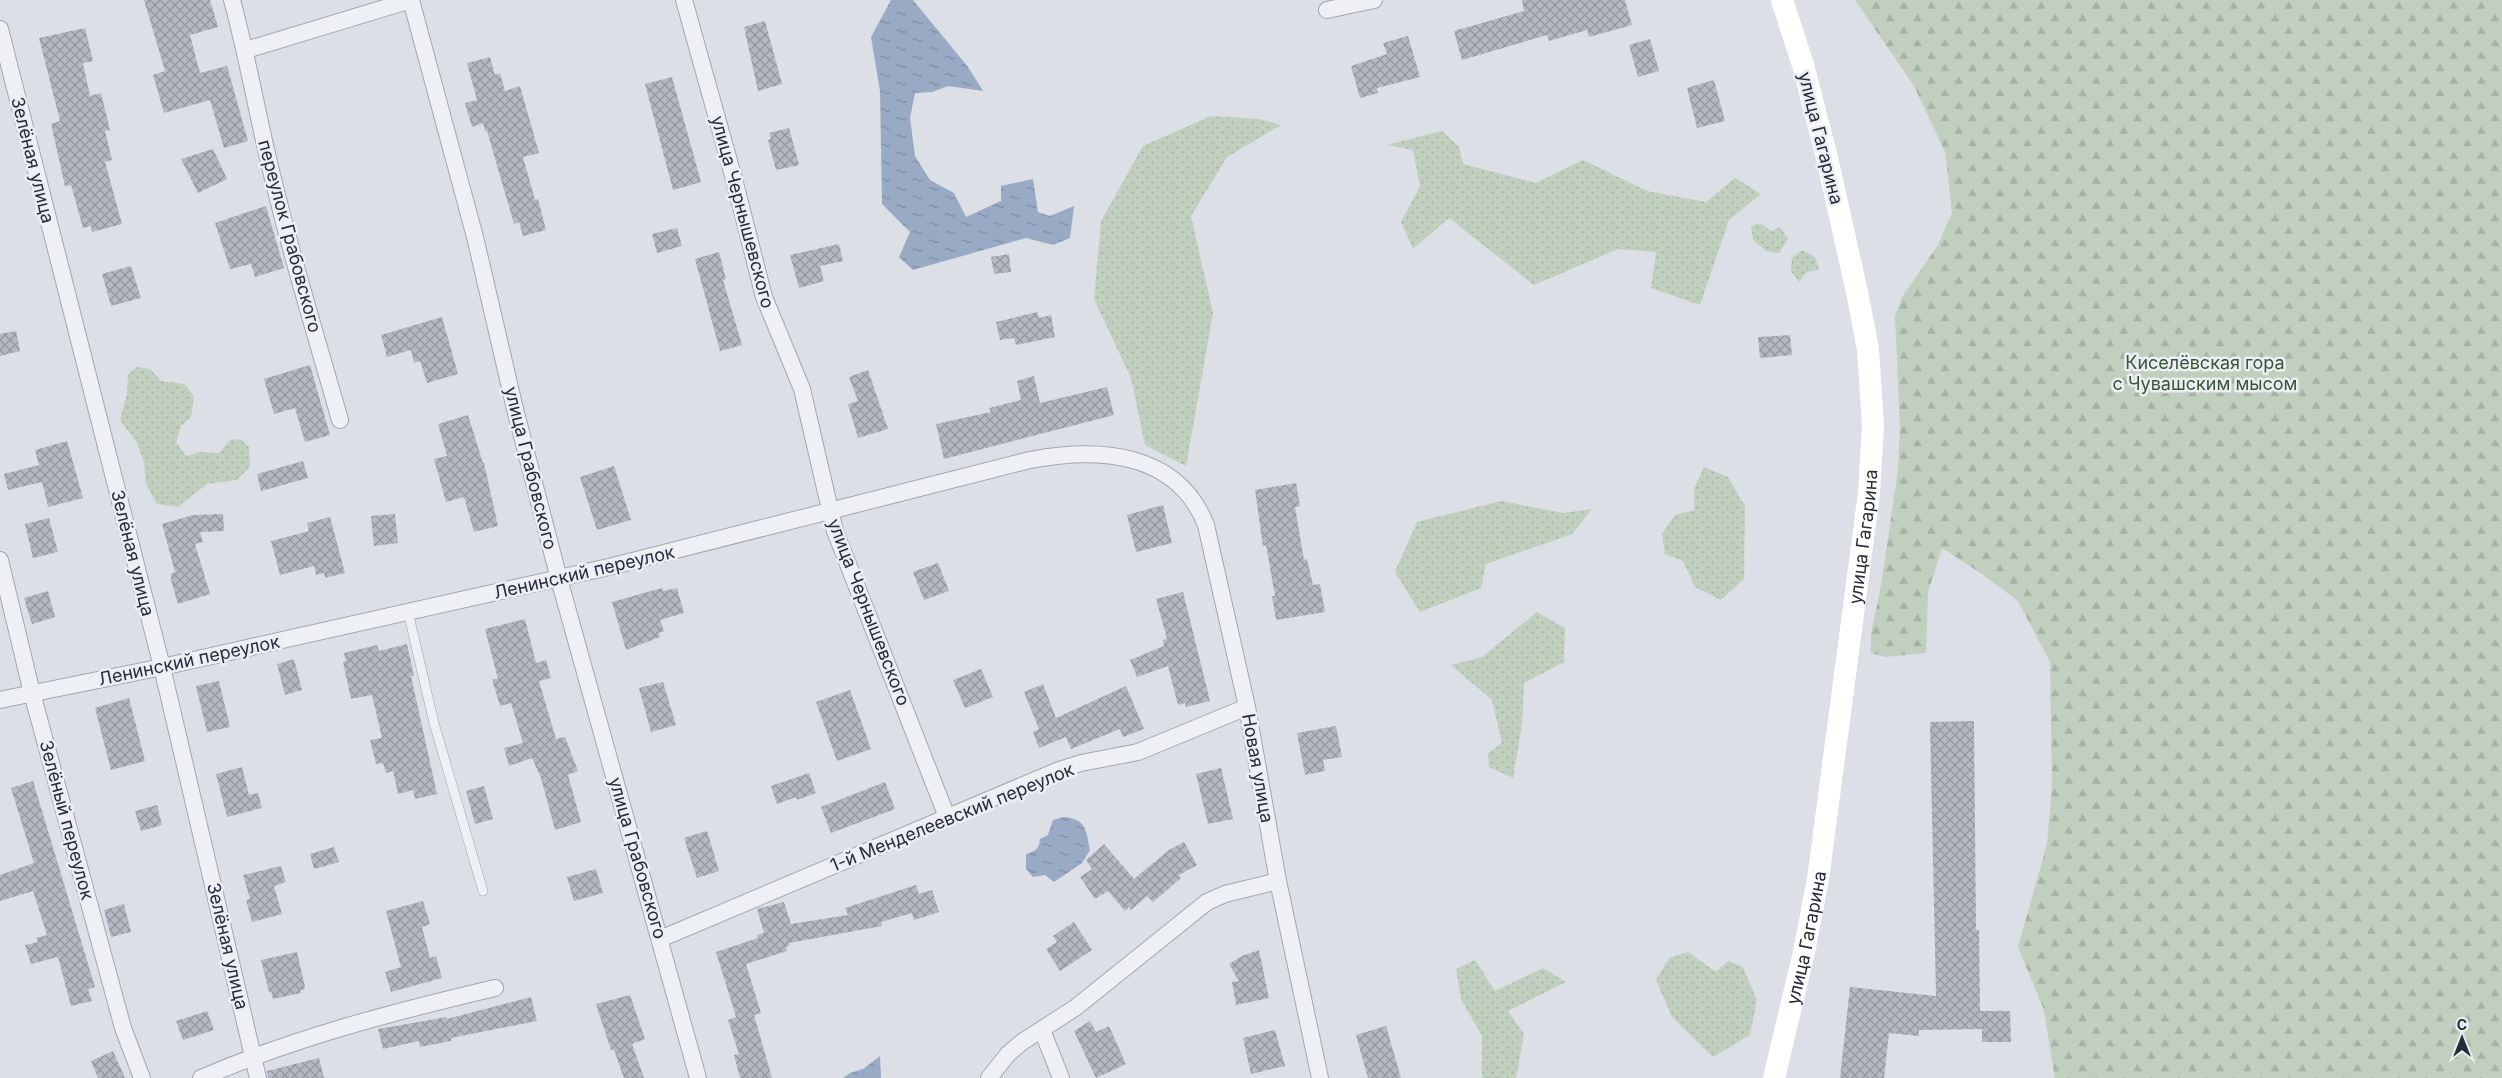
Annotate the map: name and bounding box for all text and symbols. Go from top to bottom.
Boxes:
street label: улица Гагарина [1794,70,1848,206]
street label: Зелёная улица [7,95,59,225]
street label: улица Чернышевского [707,113,779,311]
street label: переулок Грабовского [254,137,326,335]
park label: Киселёвская гора с Чувашским мысом [2113,352,2297,394]
street label: улица Грабовского [501,384,561,552]
street label: улица Гагарина [1844,469,1881,606]
street label: Зелёная улица [107,488,159,618]
street label: улица Чернышевского [824,516,914,708]
street label: Ленинский переулок [492,541,677,603]
street label: Ленинский переулок [96,630,282,689]
street label: Новая улица [1238,712,1278,824]
street label: Зелёный переулок [36,738,98,902]
street label: 1-й Менделеевский переулок [827,758,1077,876]
street label: улица Грабовского [605,775,671,941]
street label: улица Гагарина [1781,870,1829,1006]
street label: Зелёная улица [203,881,253,1011]
north arrow [2437,1013,2487,1063]
text: С [2457,1016,2467,1033]

